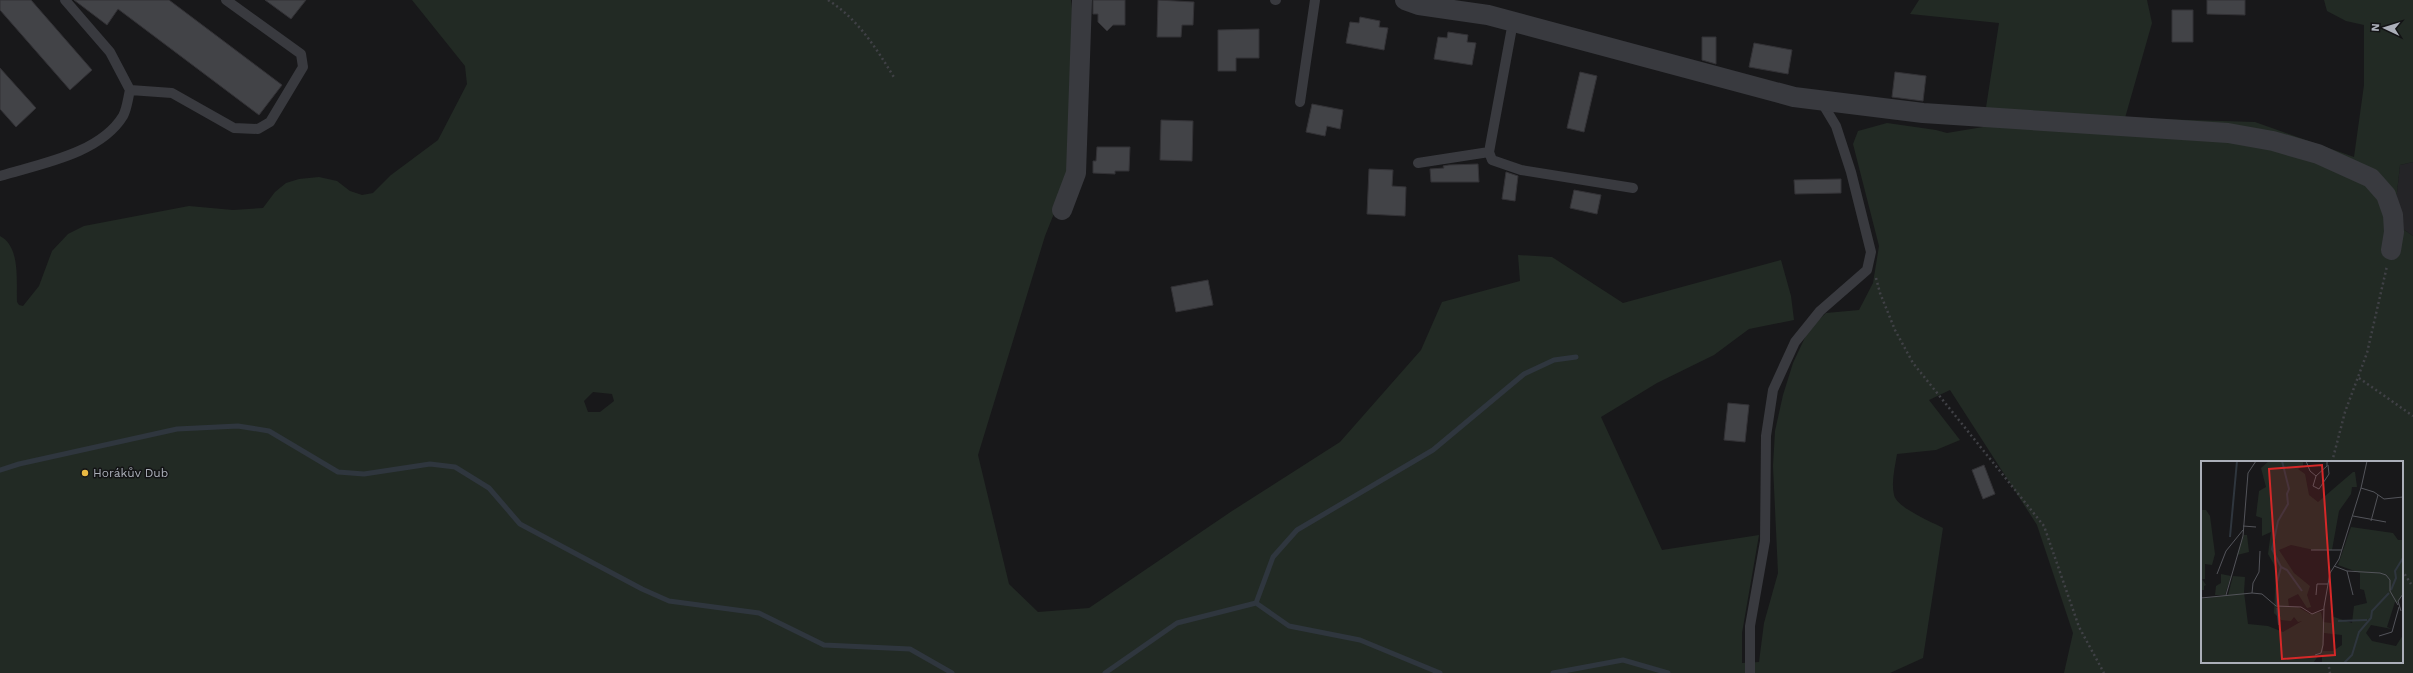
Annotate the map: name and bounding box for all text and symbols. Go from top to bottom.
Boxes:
north arrow [2365,8,2405,48]
text: N [2369,23,2382,32]
inset map [2201,461,2403,663]
place label: Horákův Dub [93,466,168,480]
marker: Horákův Dub [80,468,90,478]

